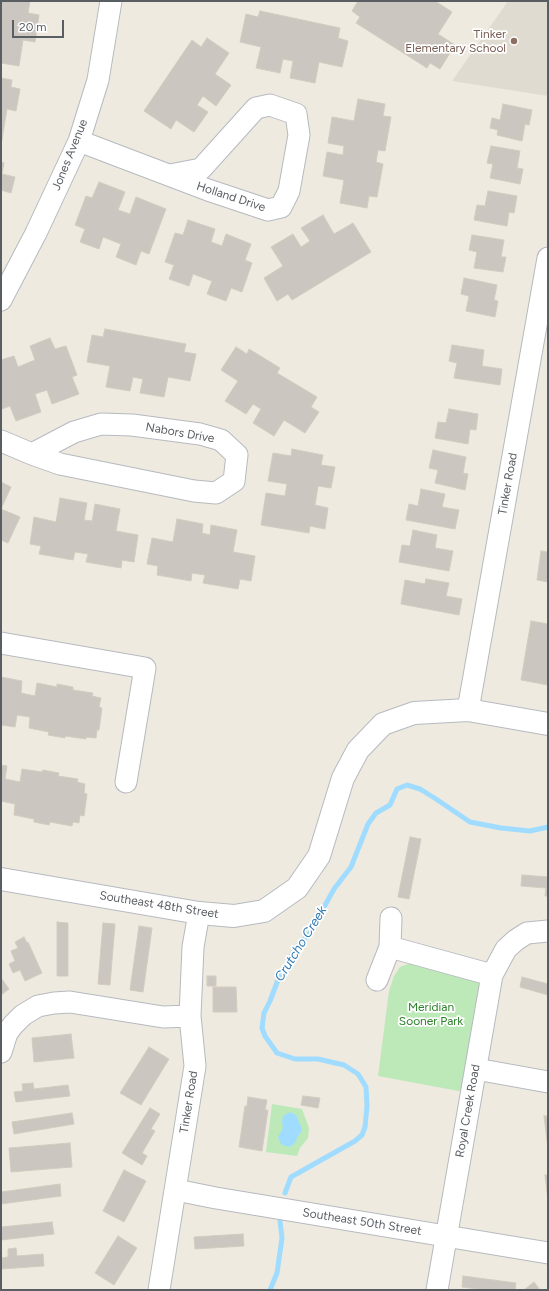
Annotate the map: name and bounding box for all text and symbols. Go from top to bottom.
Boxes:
scale bar [14,12,66,38]
text: 20 m [19,20,47,34]
place label: Tinker Elementary School [405,27,506,55]
marker: Tinker Elementary School [509,36,519,46]
street label: Jones Avenue [49,117,91,193]
street label: Holland Drive [195,179,267,215]
street label: Nabors Drive [144,420,216,446]
street label: Tinker Road [495,452,521,516]
street label: Southeast 48th Street [98,888,220,922]
water label: Crutcho Creek [272,904,330,984]
park label: Meridian Sooner Park [399,1000,463,1028]
street label: Royal Creek Road [453,1063,483,1159]
street label: Tinker Road [177,1070,201,1134]
street label: Southeast 50th Street [301,1205,423,1239]

